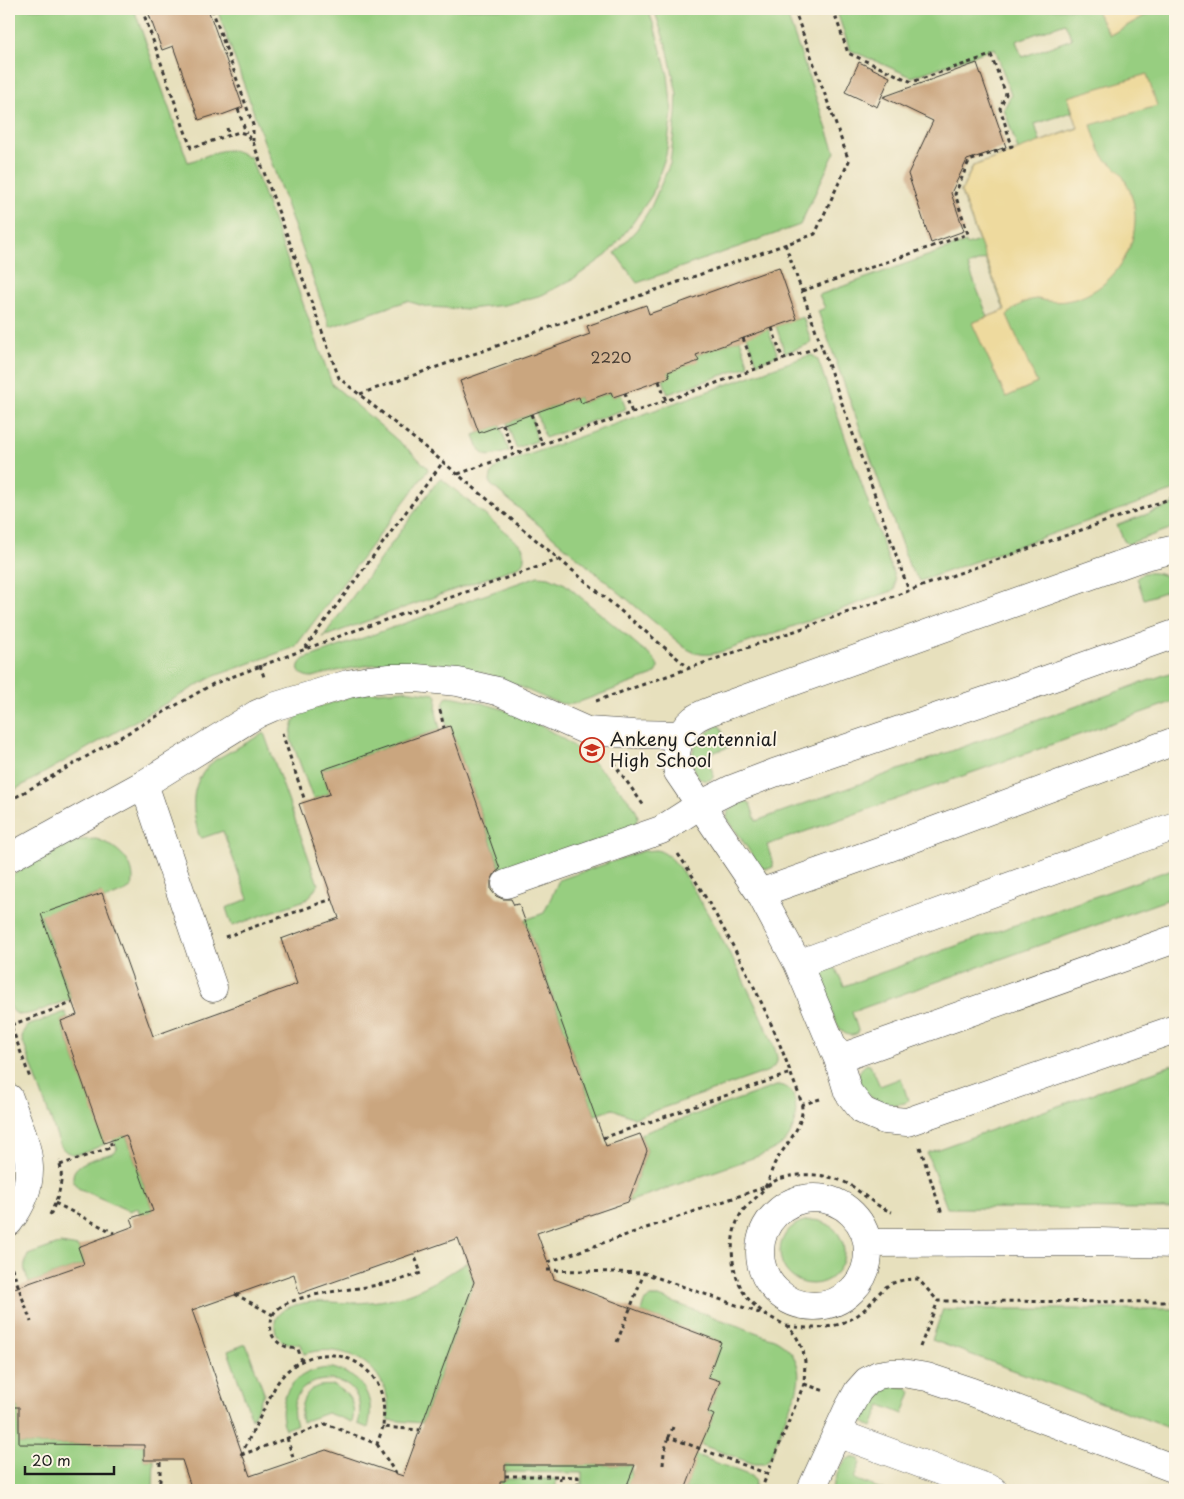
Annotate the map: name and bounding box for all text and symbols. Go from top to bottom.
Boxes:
house number: 2220 [591,345,631,368]
place label: Ankeny Centennial High School [610,725,777,773]
school or university icon: Ankeny Centennial High School [579,737,605,763]
scale bar [25,1444,114,1476]
text: 20 m [32,1448,71,1471]

